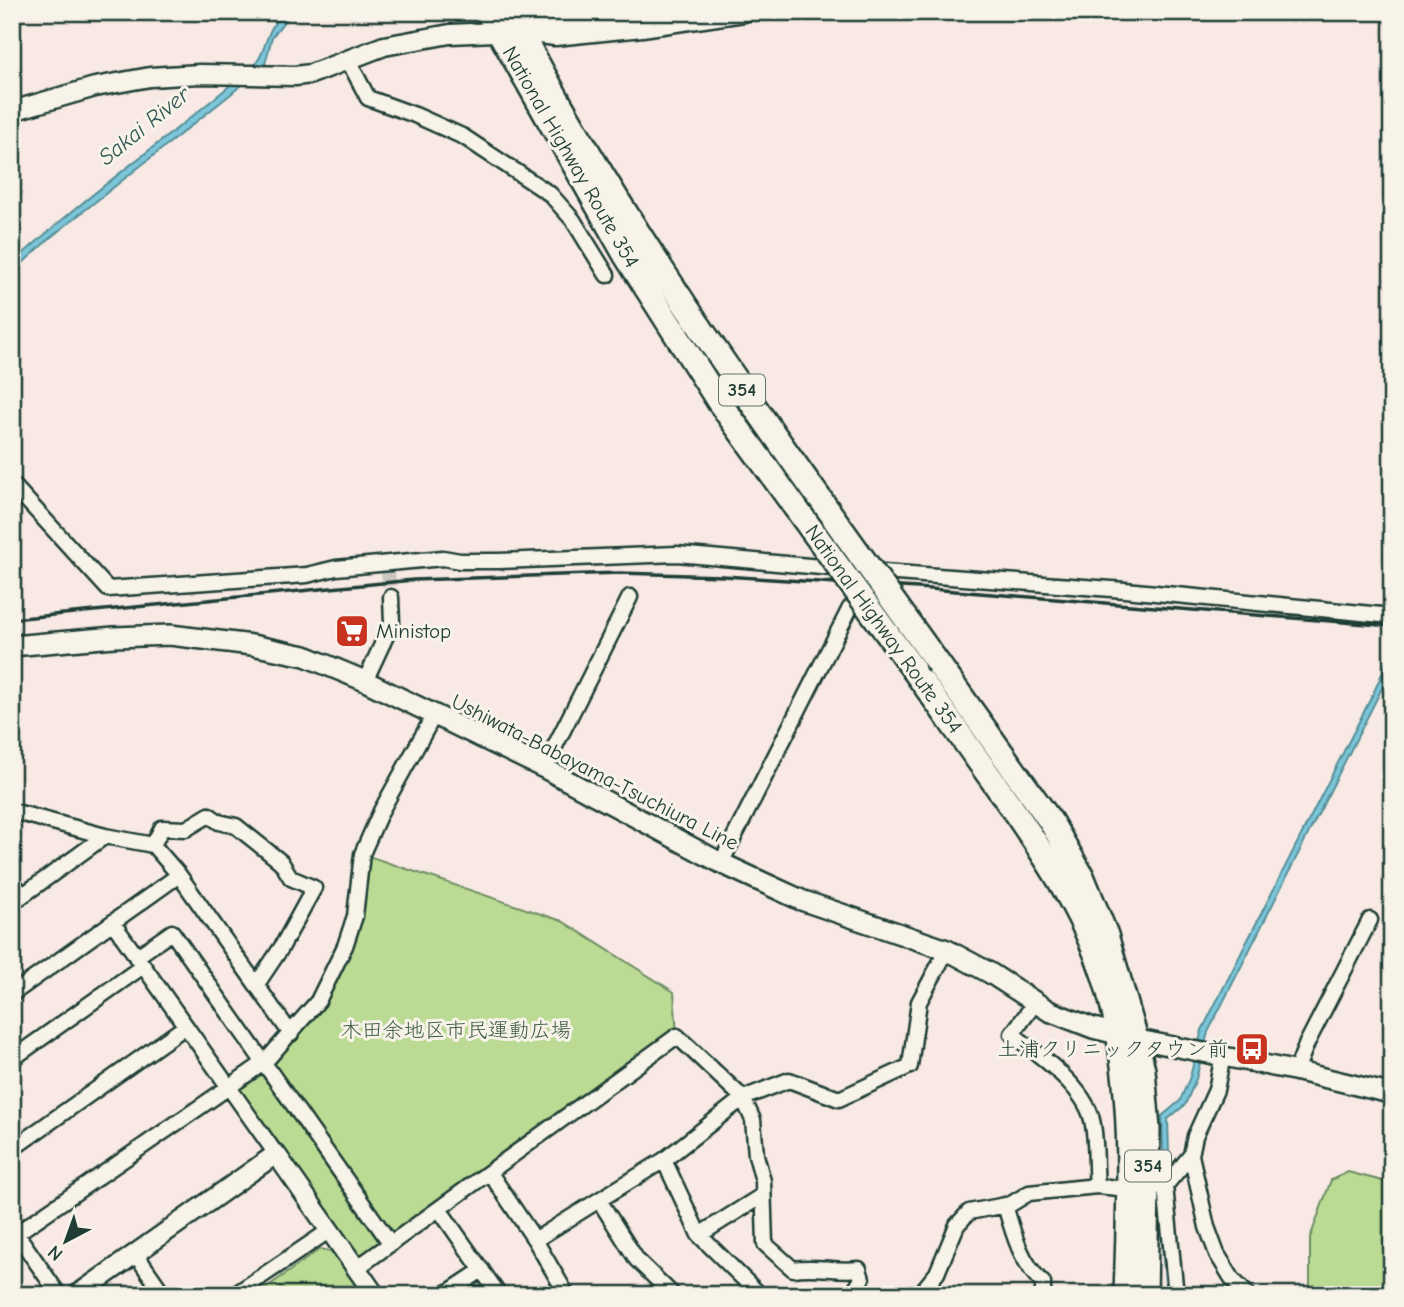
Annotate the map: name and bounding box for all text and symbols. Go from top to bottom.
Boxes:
street label: National Highway Route 354 [498,42,644,272]
water label: Sakai River [93,81,196,171]
road number: 354 [719,374,765,406]
street label: National Highway Route 354 [800,520,968,738]
supermarket icon: Ministop [333,612,371,650]
place label: Ministop [376,619,451,643]
street label: Ushiwata-Babayama-Tsuchiura Line [448,689,742,855]
park label: 木田余地区市民運動広場 [341,1018,572,1042]
bus stop icon: 土浦クリニックタウン前 [1233,1030,1271,1068]
place label: 土浦クリニックタウン前 [997,1037,1228,1061]
road number: 354 [1125,1150,1171,1182]
north arrow [32,1206,102,1276]
text: N [44,1241,67,1265]

